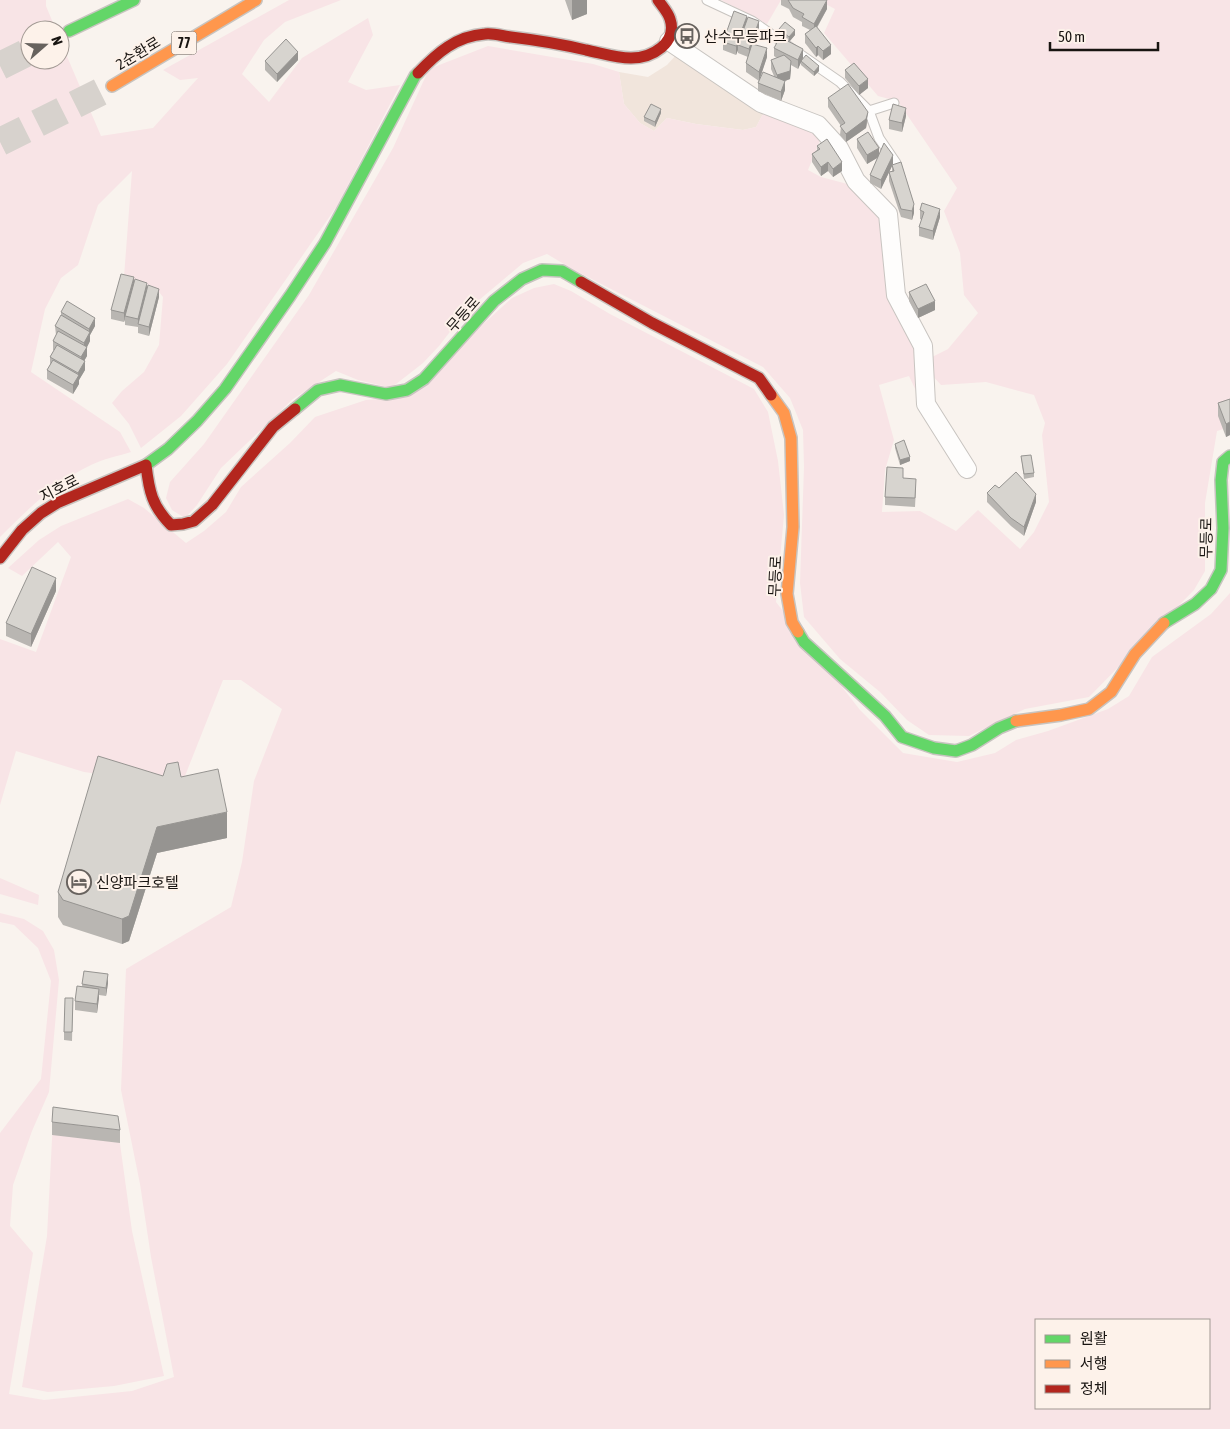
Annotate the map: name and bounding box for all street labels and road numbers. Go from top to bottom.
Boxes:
road number: 77 [172,32,196,54]
street label: 2순환로 [113,33,163,73]
street label: 무등로 [443,293,483,335]
street label: 지호로 [37,471,81,505]
street label: 무등로 [1197,517,1215,559]
street label: 무등로 [765,555,785,597]

